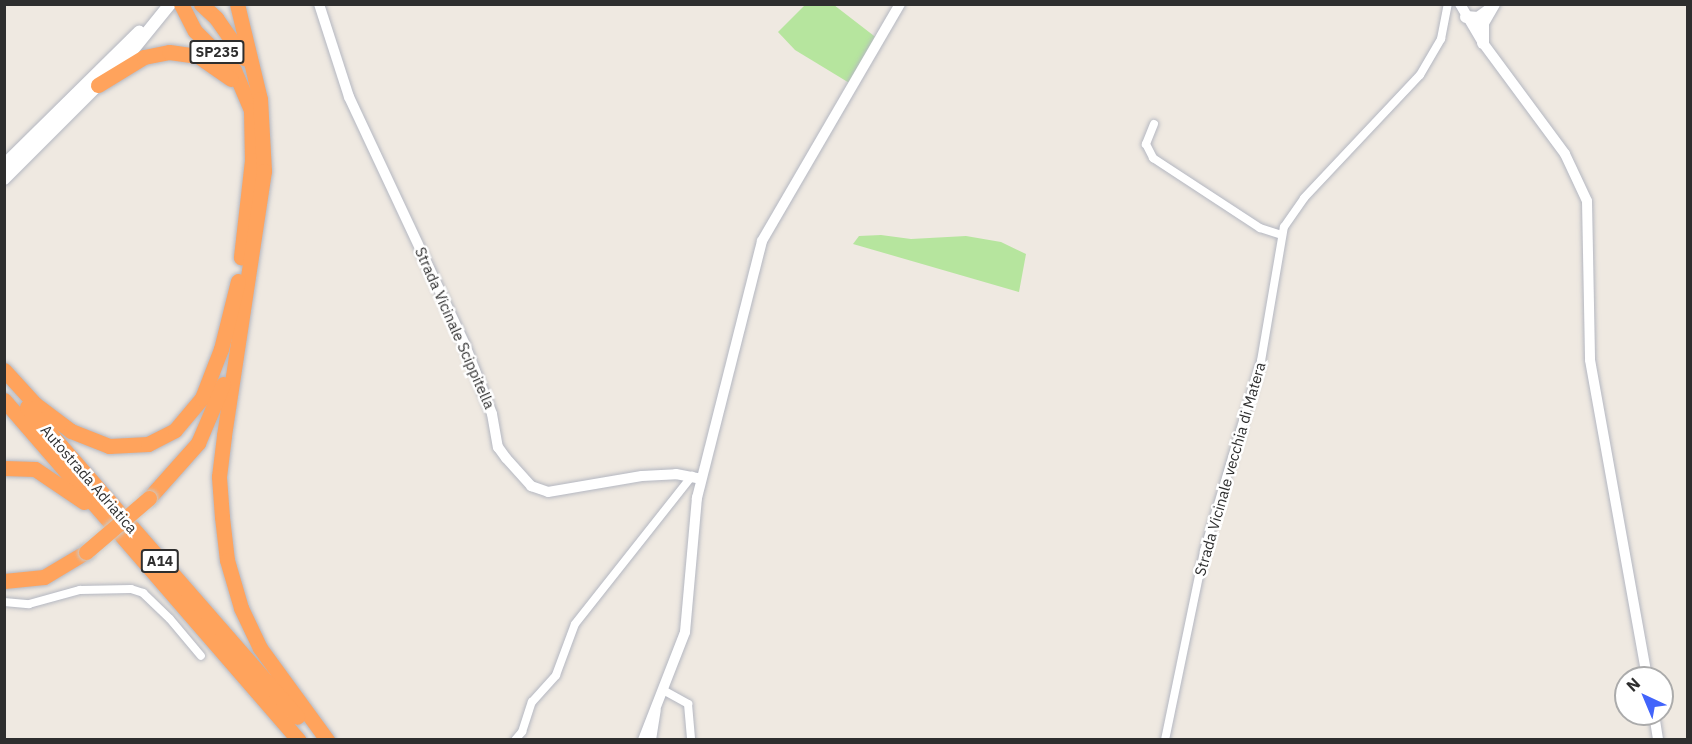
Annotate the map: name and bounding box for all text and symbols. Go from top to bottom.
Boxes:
road number: SP235 [188,41,246,63]
street label: Strada Vicinale Scippitella [411,244,499,412]
street label: Strada Vicinale vecchia di Matera [1191,360,1269,578]
street label: Autostrada Adriatica [37,421,141,537]
road number: A14 [140,550,180,572]
north arrow [1614,666,1674,726]
text: N [1622,673,1644,696]

